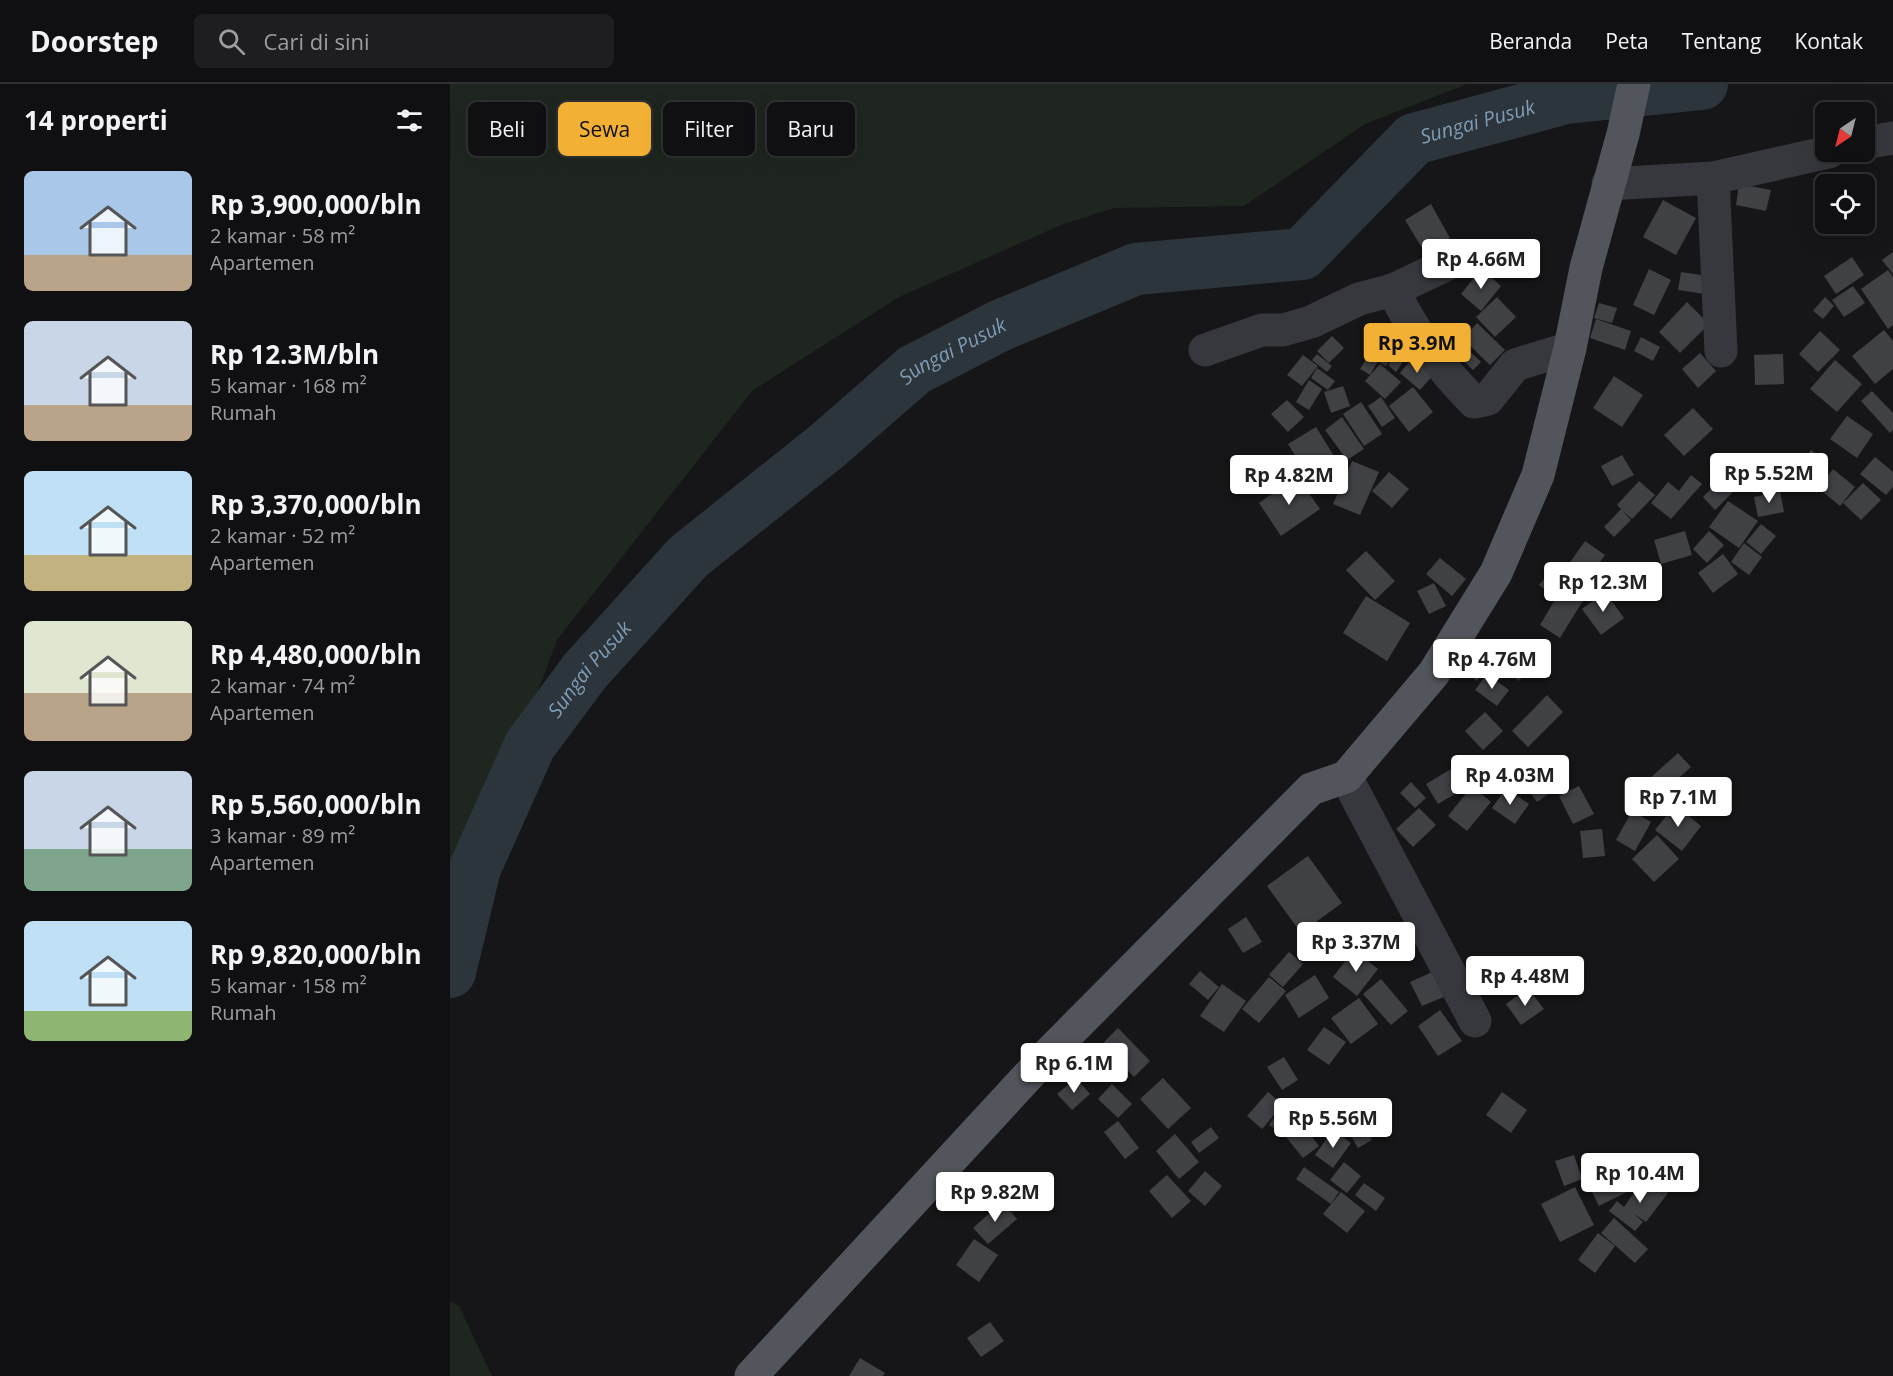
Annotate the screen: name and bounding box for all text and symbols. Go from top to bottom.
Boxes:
search box [194,14,614,68]
text: Doorstep [30,22,158,60]
icon: search [215,25,248,58]
text: Cari di sini [263,26,370,56]
text: Beranda [1489,27,1572,55]
text: Peta [1605,27,1649,55]
text: Tentang [1682,27,1761,55]
text: Kontak [1794,27,1863,55]
water label: Sungai Pusuk [1417,93,1539,150]
text: 14 properti [24,102,168,138]
chip: Beli [468,102,546,156]
chip: Sewa [558,102,651,156]
chip: Filter [663,102,755,156]
chip: Baru [767,102,855,156]
north arrow [1815,102,1875,162]
map controls [1815,102,1875,234]
icon: filters [393,104,426,137]
button: locate [1815,174,1875,234]
text: Rp 3,900,000/bln [210,186,421,222]
icon: home [72,195,144,267]
text: 2 kamar · 58 m² [210,222,355,249]
pin: Rp 4.66M [1419,239,1543,290]
text: Rp 4.66M [1436,245,1526,272]
text: Apartemen [210,249,315,276]
water label: Sungai Pusuk [893,310,1011,390]
pin: Rp 3.9M [1362,323,1472,374]
text: Rp 3.9M [1378,329,1456,356]
text: Rp 12.3M/bln [210,336,379,372]
icon: home [72,345,144,417]
text: 5 kamar · 168 m² [210,372,367,399]
text: Rumah [210,399,277,426]
pin: Rp 5.52M [1707,453,1831,504]
pin: Rp 4.82M [1227,455,1351,506]
text: Rp 5.52M [1724,459,1814,486]
text: Rp 4.82M [1244,461,1334,488]
text: Rp 3,370,000/bln [210,486,421,522]
icon: home [72,495,144,567]
text: 2 kamar · 52 m² [210,522,355,549]
text: Apartemen [210,549,315,576]
pin: Rp 12.3M [1541,562,1665,613]
text: Rp 12.3M [1558,568,1648,595]
water label: Sungai Pusuk [541,614,638,723]
text: Rp 4,480,000/bln [210,636,421,672]
pin: Rp 4.76M [1430,639,1554,690]
icon: home [72,645,144,717]
text: Rp 4.76M [1447,645,1537,672]
text: 2 kamar · 74 m² [210,672,355,699]
text: Apartemen [210,699,315,726]
pin: Rp 4.03M [1448,755,1572,806]
text: Rp 4.03M [1465,761,1555,788]
pin: Rp 7.1M [1623,777,1733,828]
text: Rp 7.1M [1639,783,1717,810]
text: Rp 5,560,000/bln [210,786,421,822]
icon: home [72,795,144,867]
text: 3 kamar · 89 m² [210,822,355,849]
text: Apartemen [210,849,315,876]
pin: Rp 3.37M [1294,922,1418,973]
text: Rp 3.37M [1311,928,1401,955]
text: Rp 9,820,000/bln [210,936,421,972]
icon: home [72,945,144,1017]
pin: Rp 4.48M [1463,956,1587,1007]
text: Rp 4.48M [1480,962,1570,989]
text: 5 kamar · 158 m² [210,972,367,999]
text: Rumah [210,999,277,1026]
pin: Rp 6.1M [1019,1043,1129,1094]
text: Rp 6.1M [1035,1049,1113,1076]
pin: Rp 5.56M [1271,1098,1395,1149]
text: Rp 5.56M [1288,1104,1378,1131]
pin: Rp 10.4M [1578,1153,1702,1204]
text: Rp 10.4M [1595,1159,1685,1186]
pin: Rp 9.82M [933,1172,1057,1223]
text: Rp 9.82M [950,1178,1040,1205]

